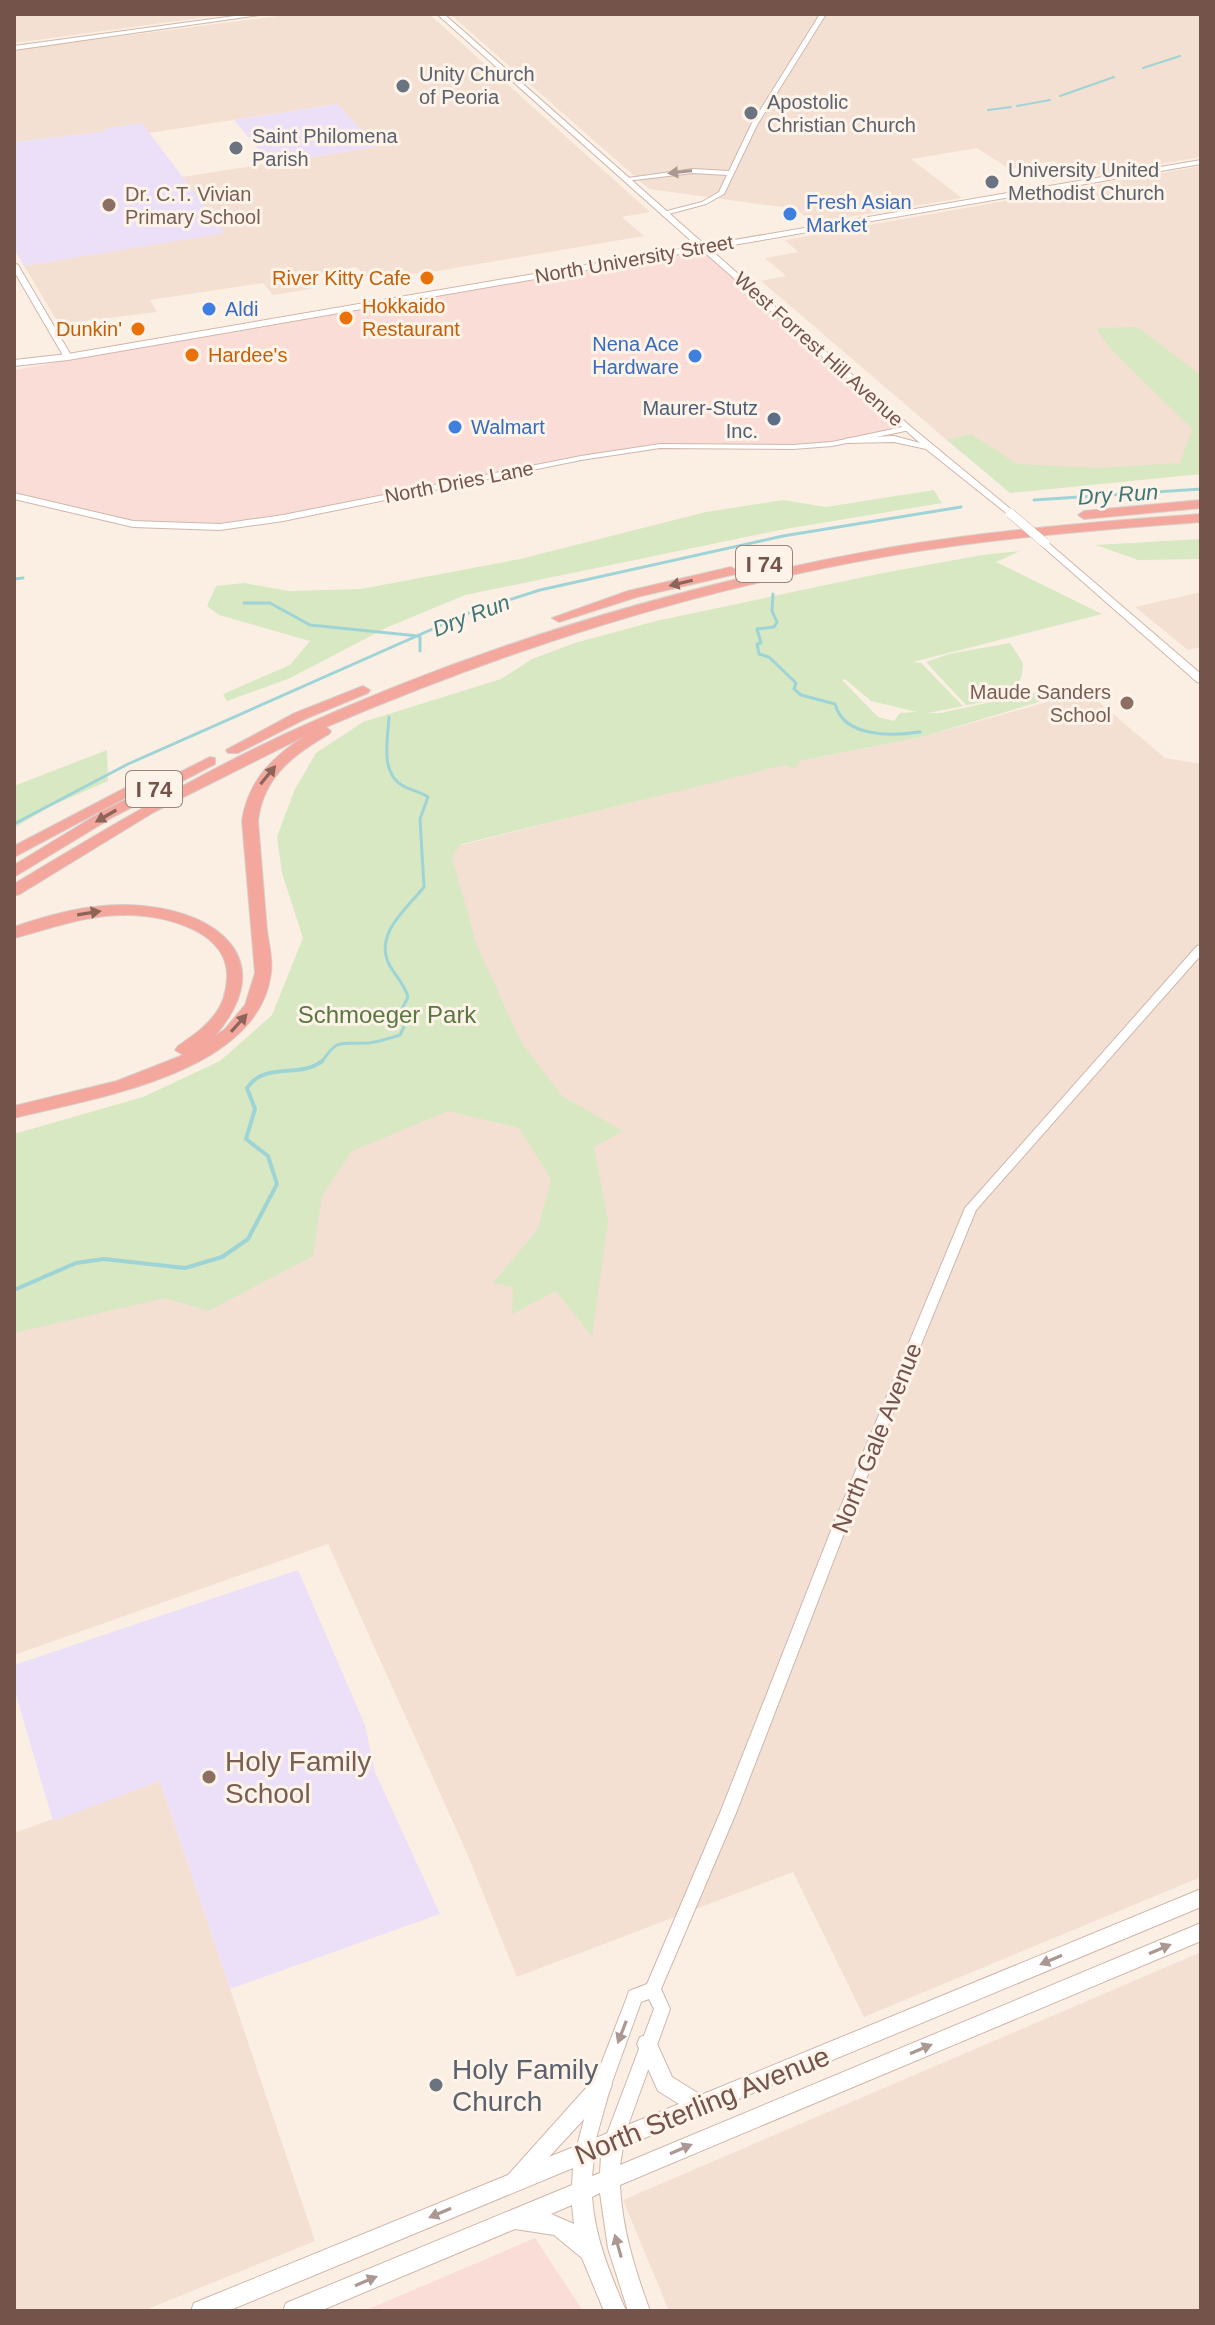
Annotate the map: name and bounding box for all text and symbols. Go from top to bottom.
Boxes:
place label: Unity Church of Peoria [419,63,535,108]
marker: Unity Church of Peoria [394,77,412,95]
place label: Apostolic Christian Church [767,91,916,136]
marker: Apostolic Christian Church [742,104,760,122]
place label: Saint Philomena Parish [252,125,399,170]
marker: Saint Philomena Parish [227,139,245,157]
place label: University United Methodist Church [1008,159,1165,204]
one-way arrow [667,166,692,179]
marker: University United Methodist Church [983,173,1001,191]
place label: Dr. C.T. Vivian Primary School [125,183,261,228]
place label: Fresh Asian Market [806,191,912,236]
marker: Dr. C.T. Vivian Primary School [100,196,118,214]
marker: Fresh Asian Market [781,205,799,223]
street label: North University Street [533,231,735,287]
place label: River Kitty Cafe [272,267,411,289]
street label: West Forrest Hill Avenue [730,267,908,431]
marker: River Kitty Cafe [418,269,436,287]
place label: Hokkaido Restaurant [362,295,460,340]
place label: Aldi [225,298,258,320]
marker: Aldi [200,300,218,318]
marker: Hokkaido Restaurant [337,309,355,327]
place label: Dunkin' [56,318,122,340]
marker: Dunkin' [129,320,147,338]
place label: Nena Ace Hardware [592,333,679,378]
place label: Hardee's [208,344,287,366]
marker: Hardee's [183,346,201,364]
marker: Nena Ace Hardware [686,347,704,365]
place label: Maurer-Stutz Inc. [642,397,758,442]
marker: Maurer-Stutz Inc. [765,410,783,428]
place label: Walmart [471,416,545,438]
marker: Walmart [446,418,464,436]
street label: North Dries Lane [383,457,535,507]
water label: Dry Run [1077,479,1159,510]
road number: I 74 [736,546,792,582]
one-way arrow [669,577,694,590]
water label: Dry Run [429,589,513,642]
place label: Maude Sanders School [970,681,1111,726]
marker: Maude Sanders School [1118,694,1136,712]
one-way arrow [259,765,276,785]
road number: I 74 [126,771,182,807]
one-way arrow [95,809,117,823]
one-way arrow [77,906,102,919]
park label: Schmoeger Park [298,1001,477,1028]
one-way arrow [230,1013,248,1032]
street label: North Gale Avenue [826,1339,927,1537]
place label: Holy Family School [225,1746,371,1809]
marker: Holy Family School [200,1768,218,1786]
one-way arrow [1149,1942,1172,1955]
one-way arrow [1039,1953,1063,1966]
one-way arrow [615,2020,628,2044]
street label: North Sterling Avenue [570,2040,834,2171]
one-way arrow [909,2043,933,2056]
place label: Holy Family Church [452,2054,598,2117]
marker: Holy Family Church [427,2076,445,2094]
one-way arrow [669,2142,692,2155]
one-way arrow [428,2207,452,2220]
one-way arrow [611,2234,624,2258]
one-way arrow [354,2274,378,2287]

